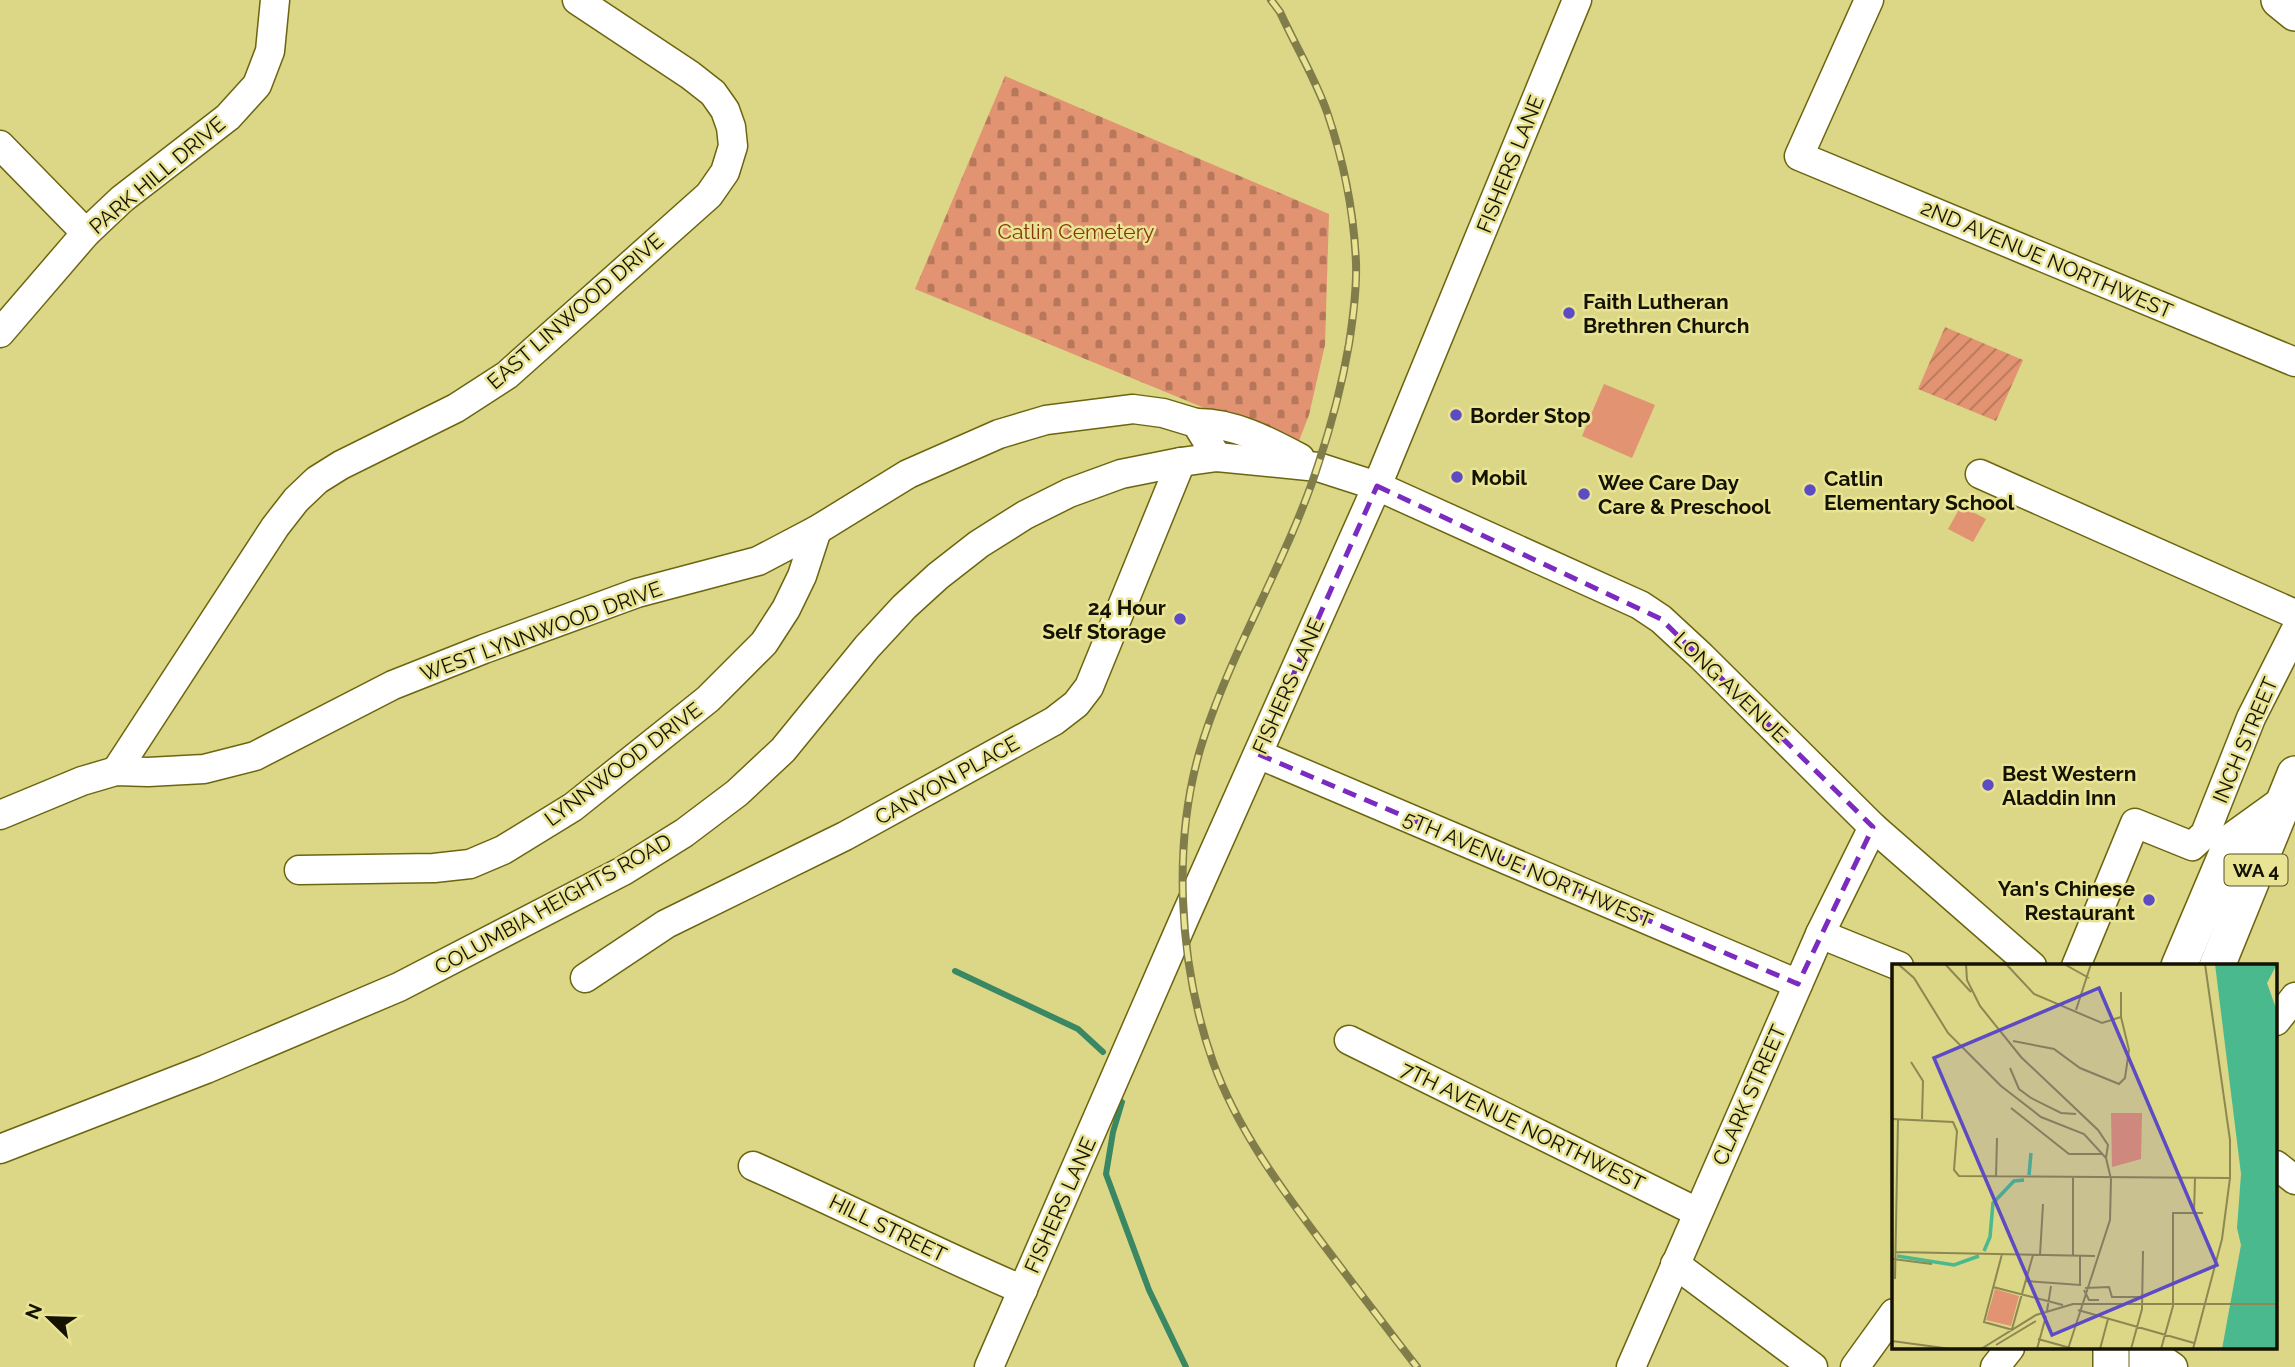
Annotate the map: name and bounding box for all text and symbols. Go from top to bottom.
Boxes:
street label: FISHERS LANE [1471,92,1549,236]
street label: PARK HILL DRIVE [84,111,230,239]
street label: 2ND AVENUE NORTHWEST [1917,195,2177,324]
park label: Catlin Cemetery [998,219,1154,244]
street label: EAST LINWOOD DRIVE [482,228,668,394]
place label: Faith Lutheran Brethren Church [1583,289,1749,338]
marker: Faith Lutheran Brethren Church [1561,305,1577,321]
place label: Border Stop [1470,403,1590,428]
marker: Border Stop [1448,407,1464,423]
place label: Mobil [1471,465,1527,490]
place label: Catlin Elementary School [1824,466,2015,515]
marker: Mobil [1449,469,1465,485]
place label: Wee Care Day Care & Preschool [1598,470,1771,519]
marker: Catlin Elementary School [1802,482,1818,498]
marker: Wee Care Day Care & Preschool [1576,486,1592,502]
street label: WEST LYNNWOOD DRIVE [417,576,665,686]
place label: 24 Hour Self Storage [1042,595,1166,644]
marker: 24 Hour Self Storage [1172,611,1188,627]
street label: FISHERS LANE [1247,614,1329,758]
street label: LONG AVENUE [1669,627,1793,747]
street label: INCH STREET [2207,673,2283,807]
street label: LYNNWOOD DRIVE [539,697,707,831]
street label: CANYON PLACE [871,730,1023,830]
place label: Best Western Aladdin Inn [2002,761,2136,810]
marker: Best Western Aladdin Inn [1980,777,1996,793]
street label: 5TH AVENUE NORTHWEST [1400,805,1656,933]
street label: COLUMBIA HEIGHTS ROAD [430,828,676,980]
road number: WA 4 [2224,855,2288,886]
place label: Yan's Chinese Restaurant [1998,876,2135,925]
marker: Yan's Chinese Restaurant [2141,892,2157,908]
inset map [1892,964,2278,1350]
street label: CLARK STREET [1707,1021,1791,1169]
street label: 7TH AVENUE NORTHWEST [1397,1056,1649,1196]
street label: FISHERS LANE [1019,1133,1101,1277]
street label: HILL STREET [825,1189,951,1267]
north arrow [14,1283,84,1353]
text: N [20,1300,46,1322]

